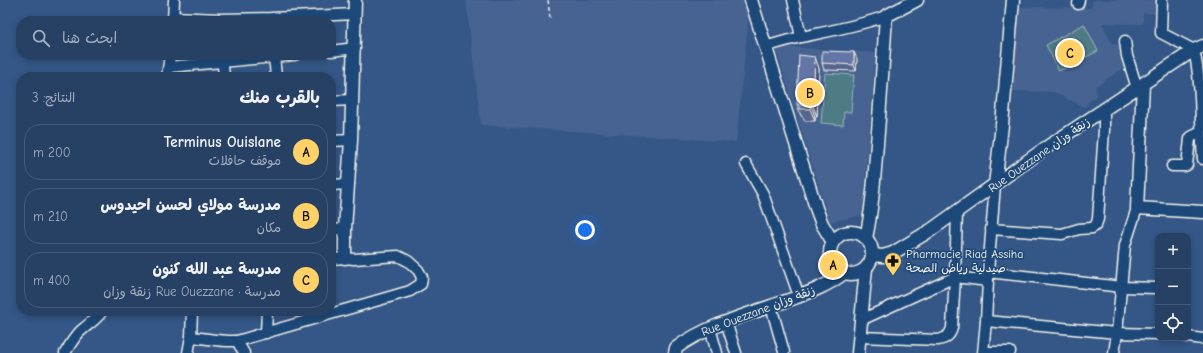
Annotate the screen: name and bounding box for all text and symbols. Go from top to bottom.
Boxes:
search box [16,16,336,60]
icon: search [30,27,52,49]
text: ابحث هنا [62,29,117,47]
pin: C [1057,38,1083,68]
pin: B [797,78,823,108]
text: بالقرب منك [239,88,320,107]
text: النتائج: 3 [32,90,75,105]
street label: Rue Ouezzane زنقة وزان [986,115,1093,196]
text: Terminus Ouislane [164,133,281,151]
text: 200 m [33,145,71,160]
text: A [302,145,310,160]
text: موقف حافلات [209,153,281,168]
text: مدرسة مولاي لحسن احيدوس [101,196,281,214]
text: 210 m [33,209,68,224]
text: B [302,209,310,224]
text: مكان [257,220,281,235]
your location [575,220,595,240]
map controls [1155,233,1191,341]
button: + [1155,233,1191,269]
place label: Pharmacie Riad Assiha صيدلية رياض الصحة [906,247,1024,275]
pin: A [820,250,846,280]
pharmacy icon: Pharmacie Riad Assiha صيدلية رياض الصحة [883,251,903,276]
text: مدرسة عبد الله كنون [153,260,281,278]
button: − [1155,269,1191,305]
text: 400 m [33,273,70,288]
text: C [302,273,310,288]
street label: Rue Ouezzane زنقة وزان [699,283,817,340]
text: مدرسة · Rue Ouezzane زنقة وزان [103,284,281,299]
button: locate [1155,305,1191,341]

